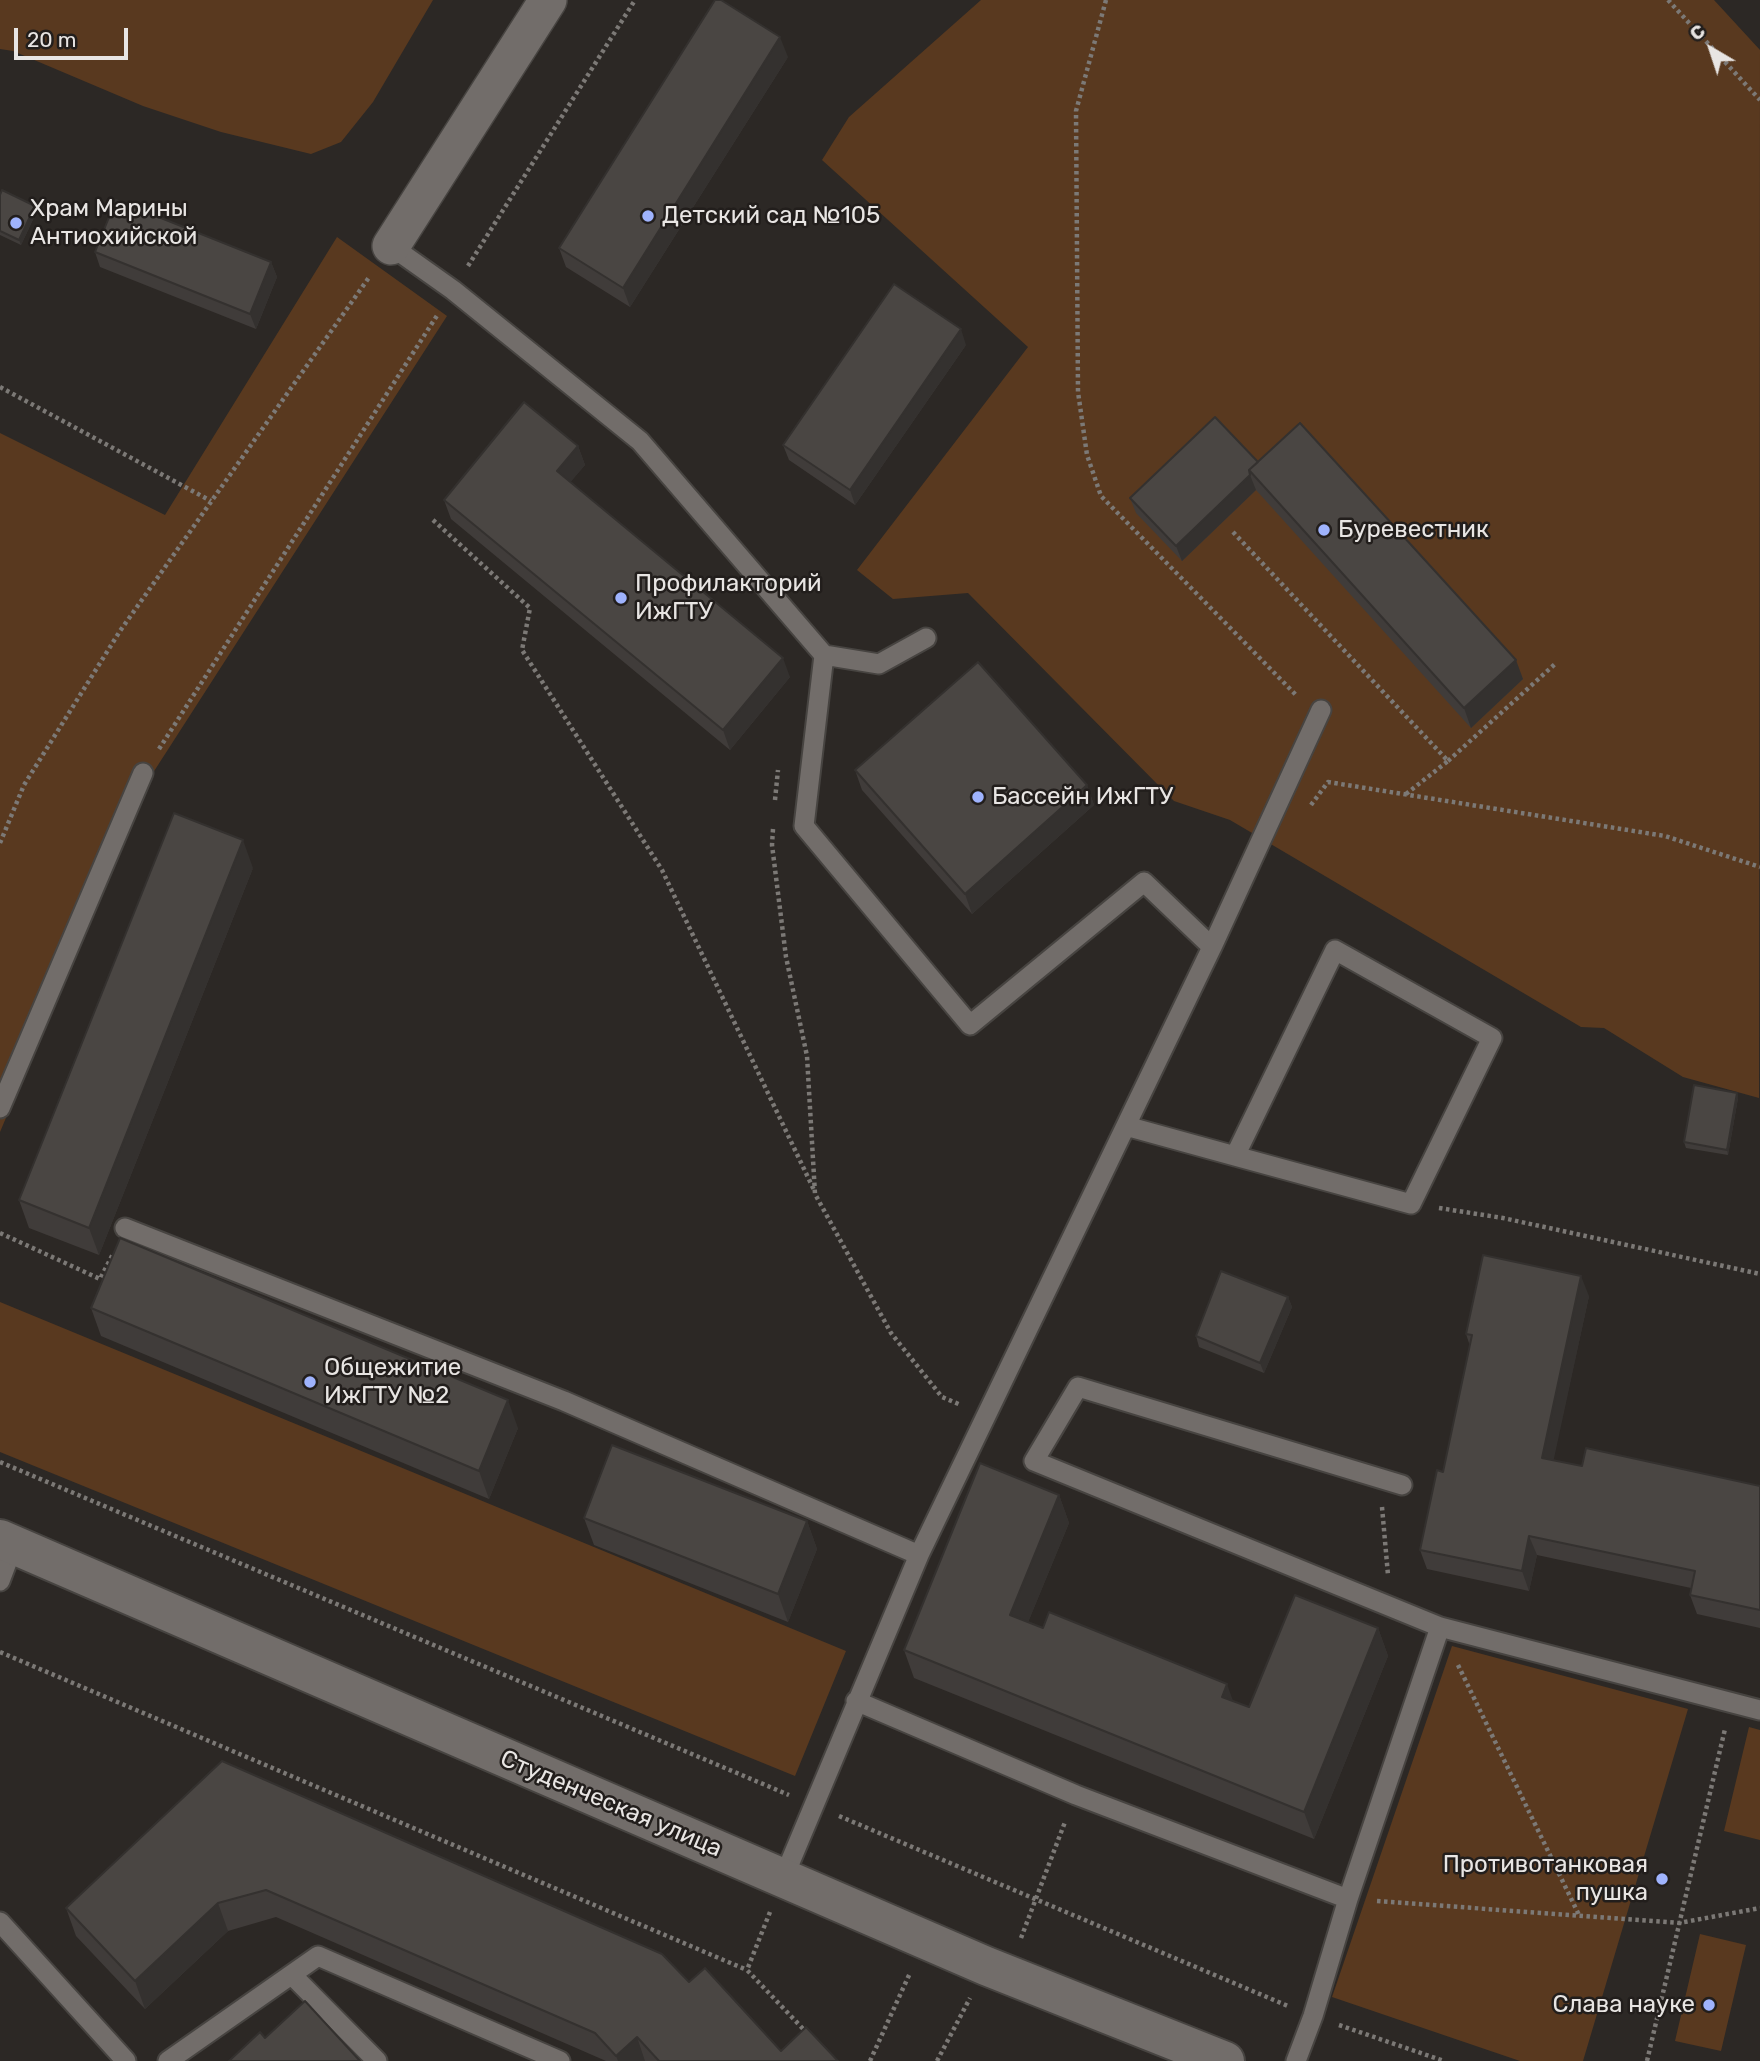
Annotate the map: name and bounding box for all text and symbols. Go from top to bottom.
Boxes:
scale bar [18,14,131,58]
north arrow [1676,14,1746,84]
text: С [1685,19,1710,45]
text: 20 m [27,27,76,52]
place label: Храм Марины Антиохийской [30,195,197,251]
place label: Детский сад №105 [662,202,880,230]
marker: Детский сад №105 [640,208,656,224]
marker: Храм Марины Антиохийской [8,215,24,231]
place label: Буревестник [1338,516,1489,544]
marker: Буревестник [1316,522,1332,538]
place label: Профилакторий ИжГТУ [635,570,822,626]
marker: Профилакторий ИжГТУ [613,590,629,606]
place label: Бассейн ИжГТУ [992,783,1173,811]
marker: Бассейн ИжГТУ [970,789,986,805]
place label: Общежитие ИжГТУ №2 [324,1354,461,1410]
marker: Общежитие ИжГТУ №2 [302,1374,318,1390]
street label: Студенческая улица [496,1744,726,1864]
place label: Противотанковая пушка [1443,1851,1648,1907]
marker: Противотанковая пушка [1654,1871,1670,1887]
place label: Слава науке [1553,1991,1695,2019]
marker: Слава науке [1701,1997,1717,2013]

